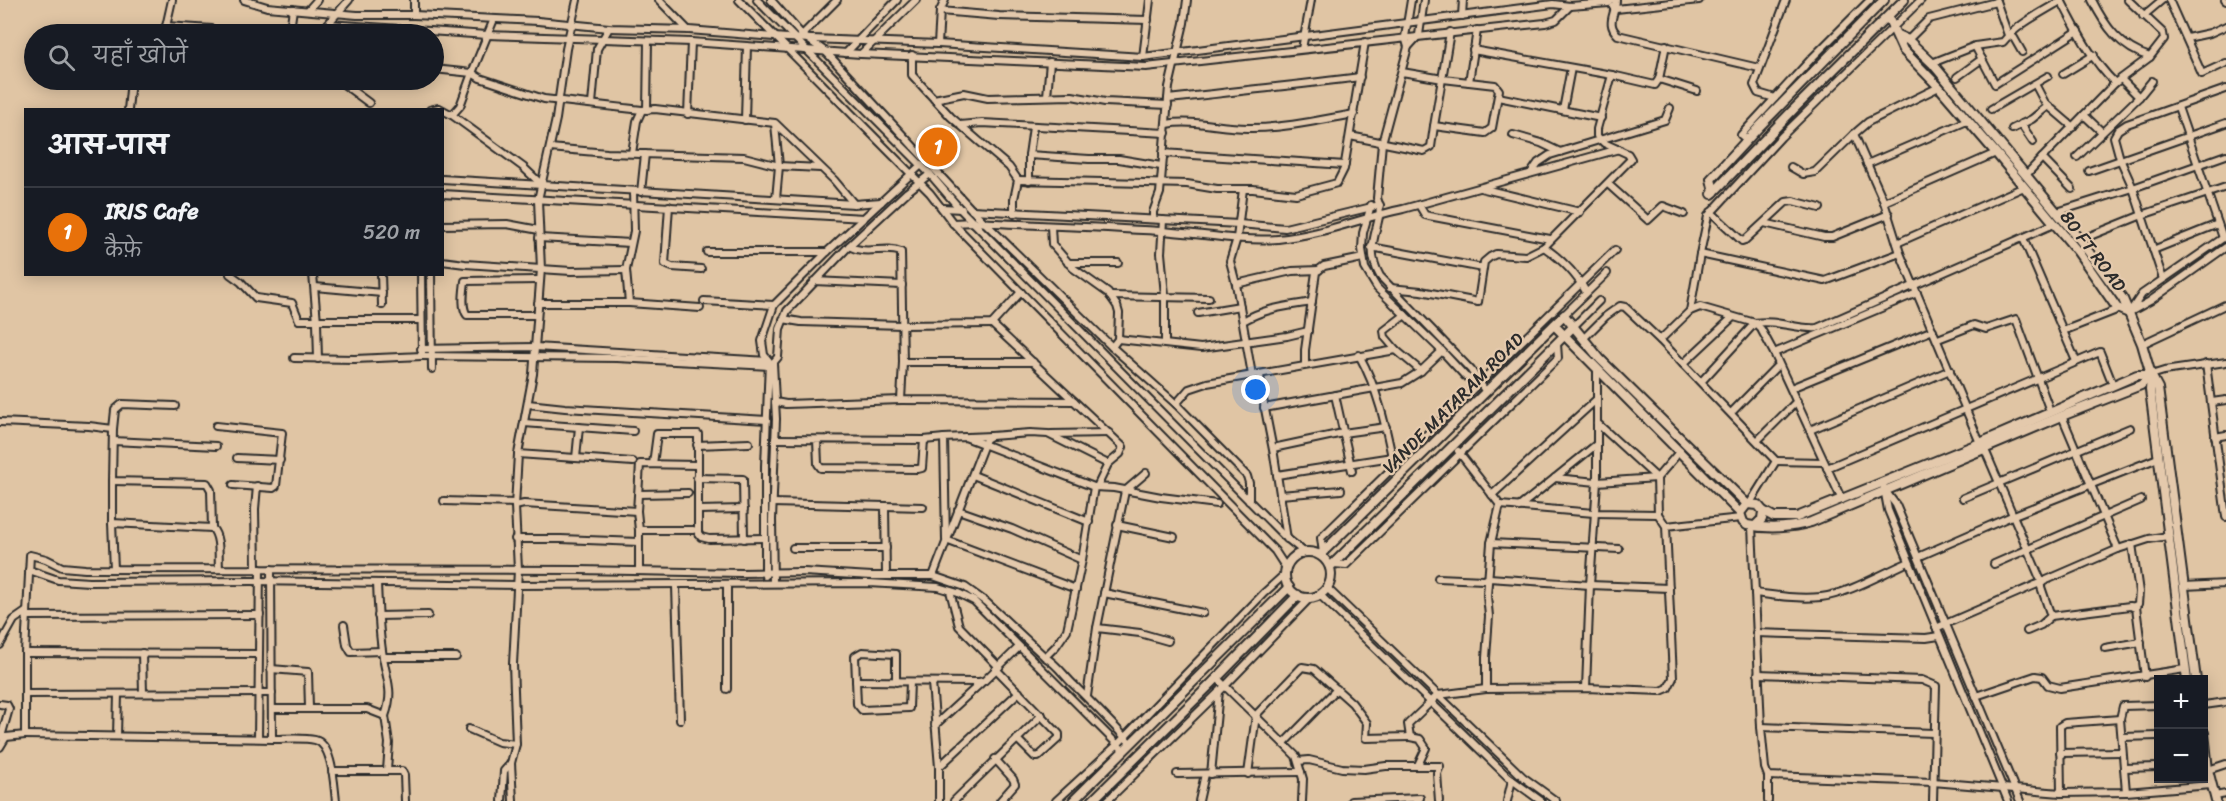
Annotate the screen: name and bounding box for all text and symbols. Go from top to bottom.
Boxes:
search box [24,24,444,90]
text: यहाँ खोजें [93,36,188,75]
icon: search [45,41,78,74]
text: आस-पास [48,122,168,168]
pin: 1 [918,124,958,170]
text: IRIS Cafe [105,192,199,231]
street label: 80 FT ROAD [2051,203,2135,299]
text: 1 [63,215,72,250]
text: 520 m [363,215,420,250]
text: कैफ़े [105,233,142,268]
street label: VANDE MATARAM ROAD [1374,324,1532,482]
your location [1241,375,1270,404]
map controls [2154,675,2208,783]
button: + [2154,675,2208,729]
button: − [2154,729,2208,783]

